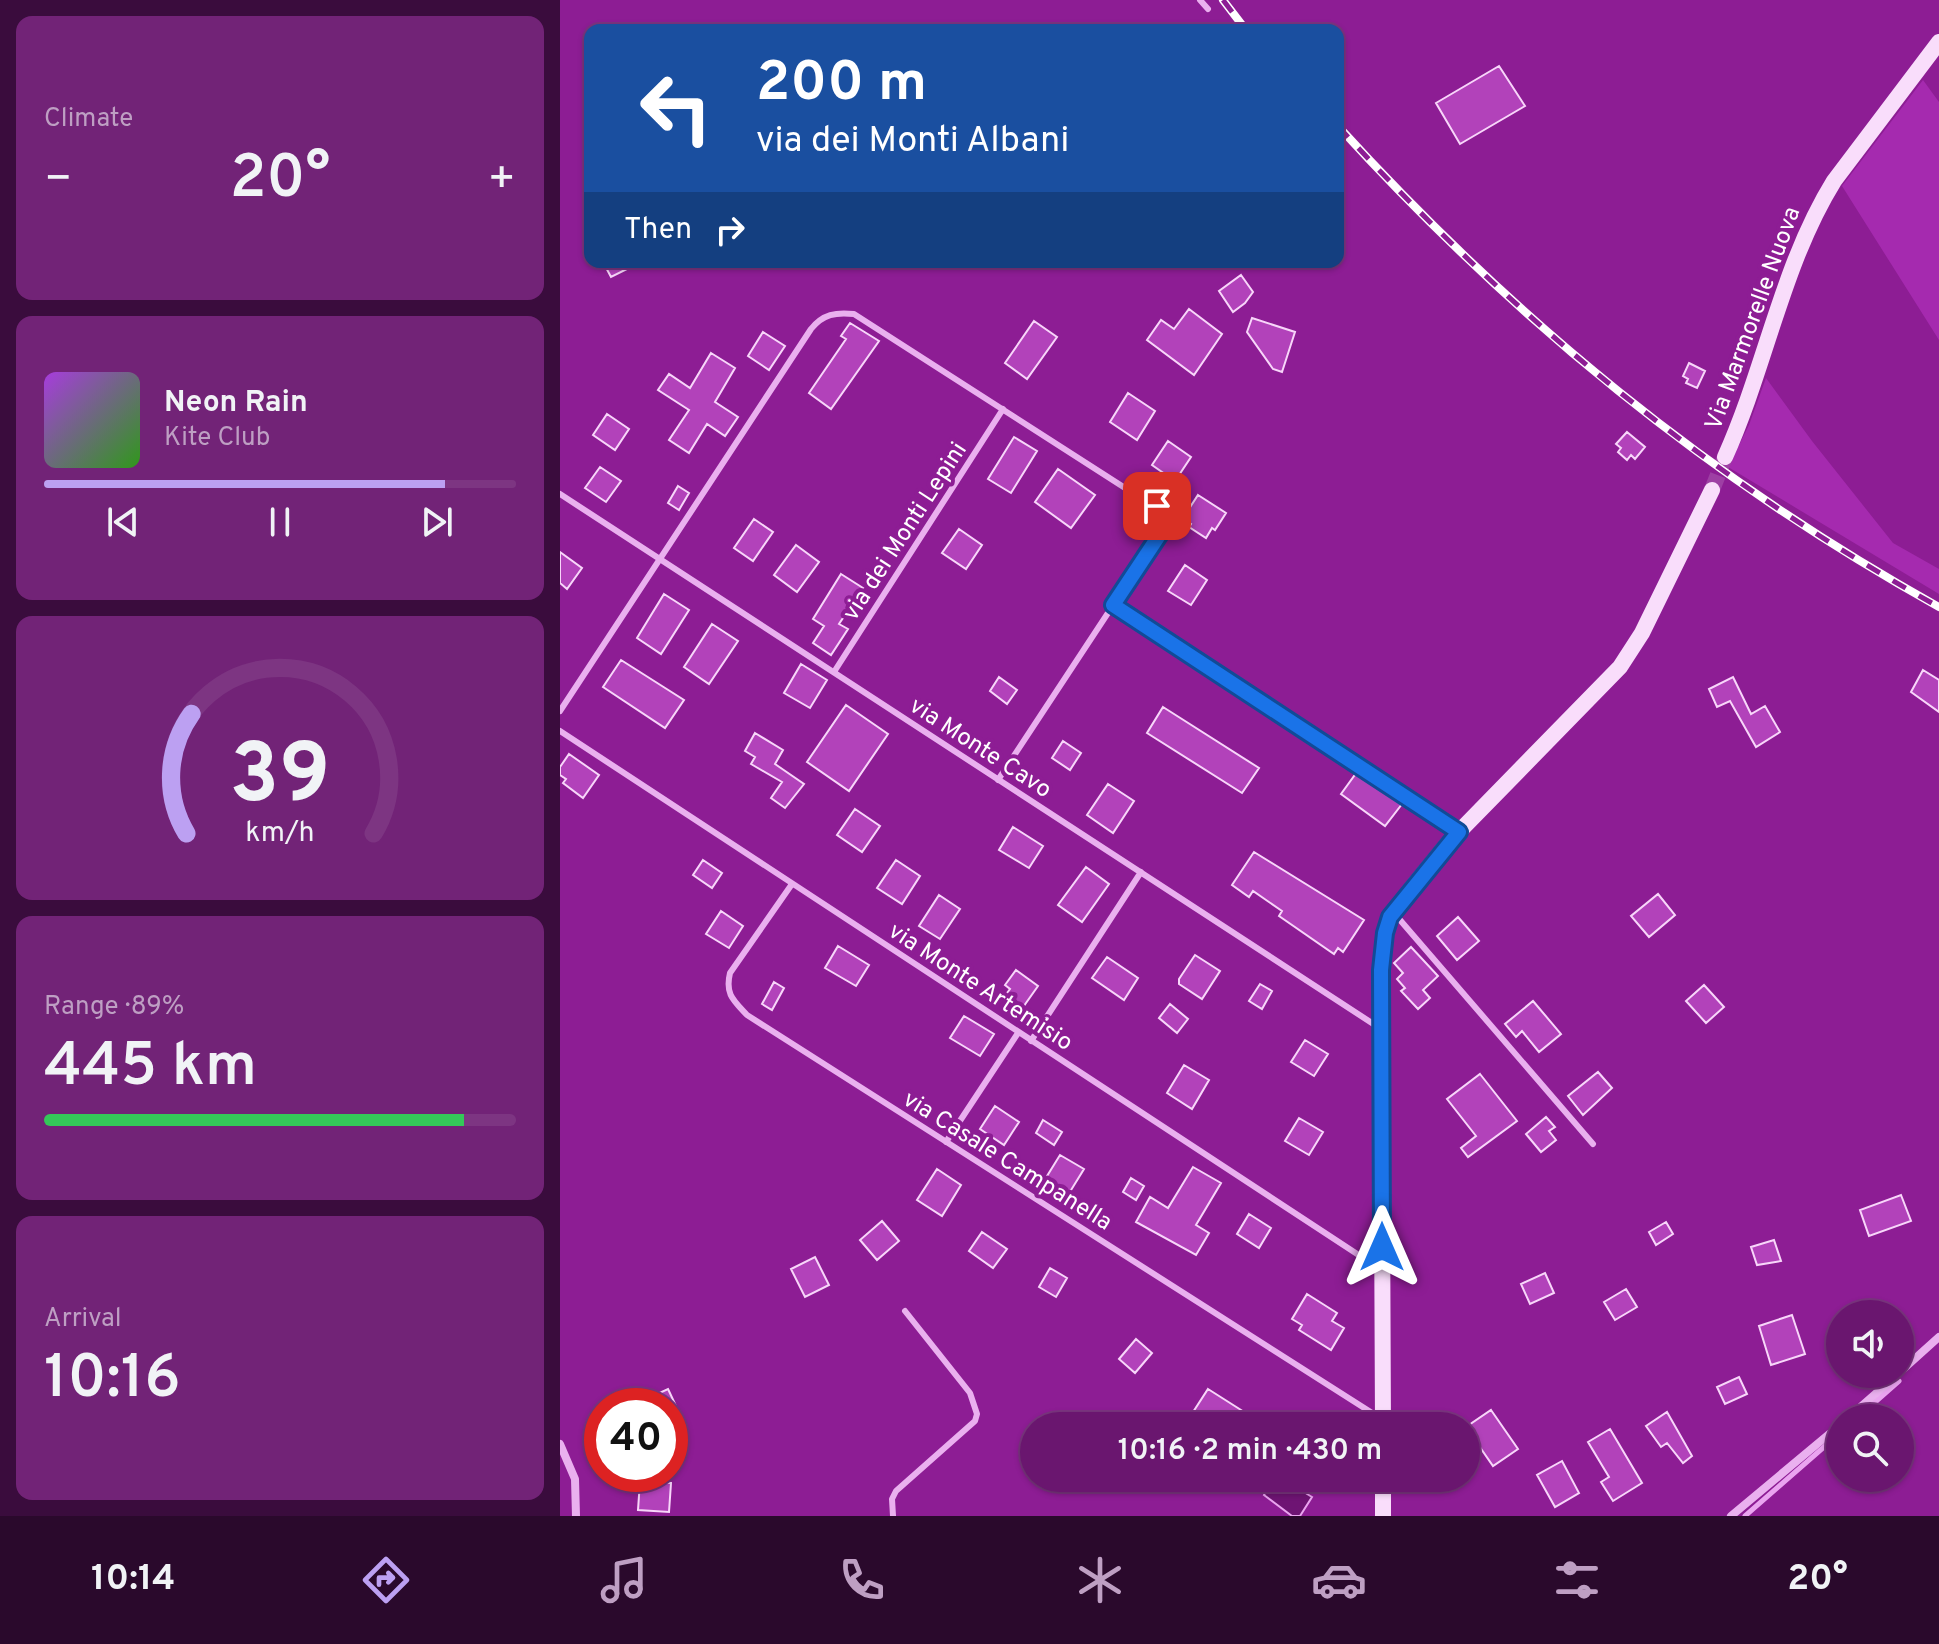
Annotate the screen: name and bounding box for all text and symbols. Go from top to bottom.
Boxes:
text: 200 m [756,50,927,120]
icon: left [624,56,728,160]
text: Climate [44,103,133,136]
text: via dei Monti Albani [756,119,1069,165]
text: 20° [230,143,330,219]
text: − [44,153,72,209]
text: + [488,153,516,209]
street label: Via Marmorelle Nuova [1700,203,1808,434]
icon: right [708,208,752,252]
text: Then [624,212,692,249]
text: Neon Rain [164,385,308,422]
text: Kite Club [164,422,270,455]
street label: via dei Monti Lepini [837,437,975,627]
pin [1123,472,1191,540]
icon: arrive [1135,484,1179,528]
icon: previous [101,500,145,544]
icon: pause [258,500,302,544]
icon: next [415,500,459,544]
street label: via Monte Cavo [903,692,1057,806]
text: 39 [230,727,330,832]
text: km/h [245,816,315,852]
street label: via Monte Artemisio [882,917,1078,1059]
text: Range · 89% [44,991,184,1024]
text: 445 km [44,1031,257,1107]
street label: via Casale Campanella [897,1085,1117,1238]
position arrow [1340,1205,1424,1289]
map controls [1826,1300,1914,1492]
button: sound [1826,1300,1914,1388]
text: Arrival [44,1303,122,1336]
text: 10:16 [44,1343,181,1419]
speed limit sign: 40 [584,1388,688,1492]
button: search [1826,1404,1914,1492]
text: 10:16 · 2 min · 430 m [1118,1433,1382,1470]
icon: directions [358,1552,414,1608]
icon: music [596,1552,652,1608]
icon: phone [834,1552,890,1608]
icon: climate [1072,1552,1128,1608]
icon: car [1311,1552,1367,1608]
icon: filters [1549,1552,1605,1608]
text: 10:14 [91,1557,176,1603]
text: 20° [1787,1557,1848,1603]

